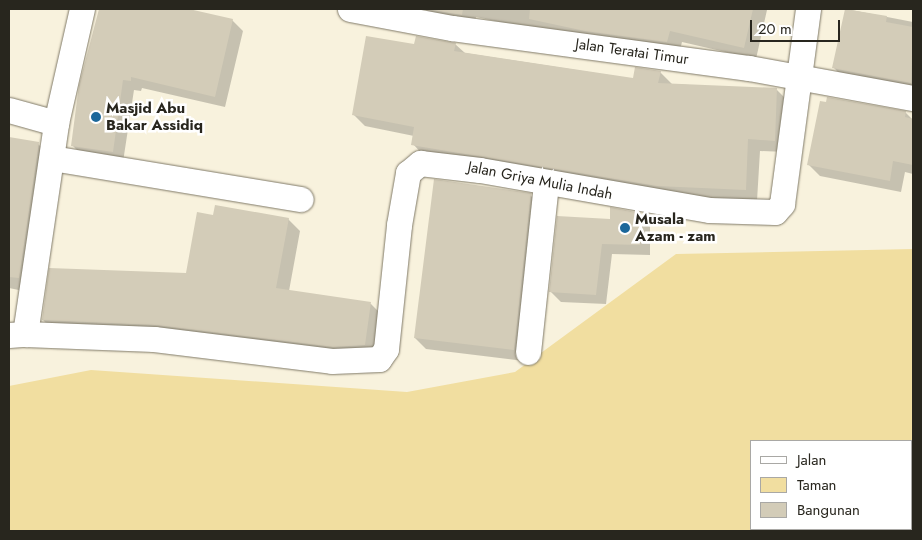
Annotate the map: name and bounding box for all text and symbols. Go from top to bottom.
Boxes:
scale bar [752,10,842,42]
text: 20 m [758,18,792,40]
street label: Jalan Teratai Timur [574,35,690,69]
place label: Masjid Abu Bakar Assidiq [106,99,203,134]
marker: Masjid Abu Bakar Assidiq [90,111,102,123]
street label: Jalan Griya Mulia Indah [466,158,614,204]
place label: Musala Azam - zam [635,210,716,245]
marker: Musala Azam - zam [619,222,631,234]
legend [750,440,912,530]
text: Jalan [797,449,826,471]
text: Taman [797,474,836,496]
text: Bangunan [797,499,860,521]

